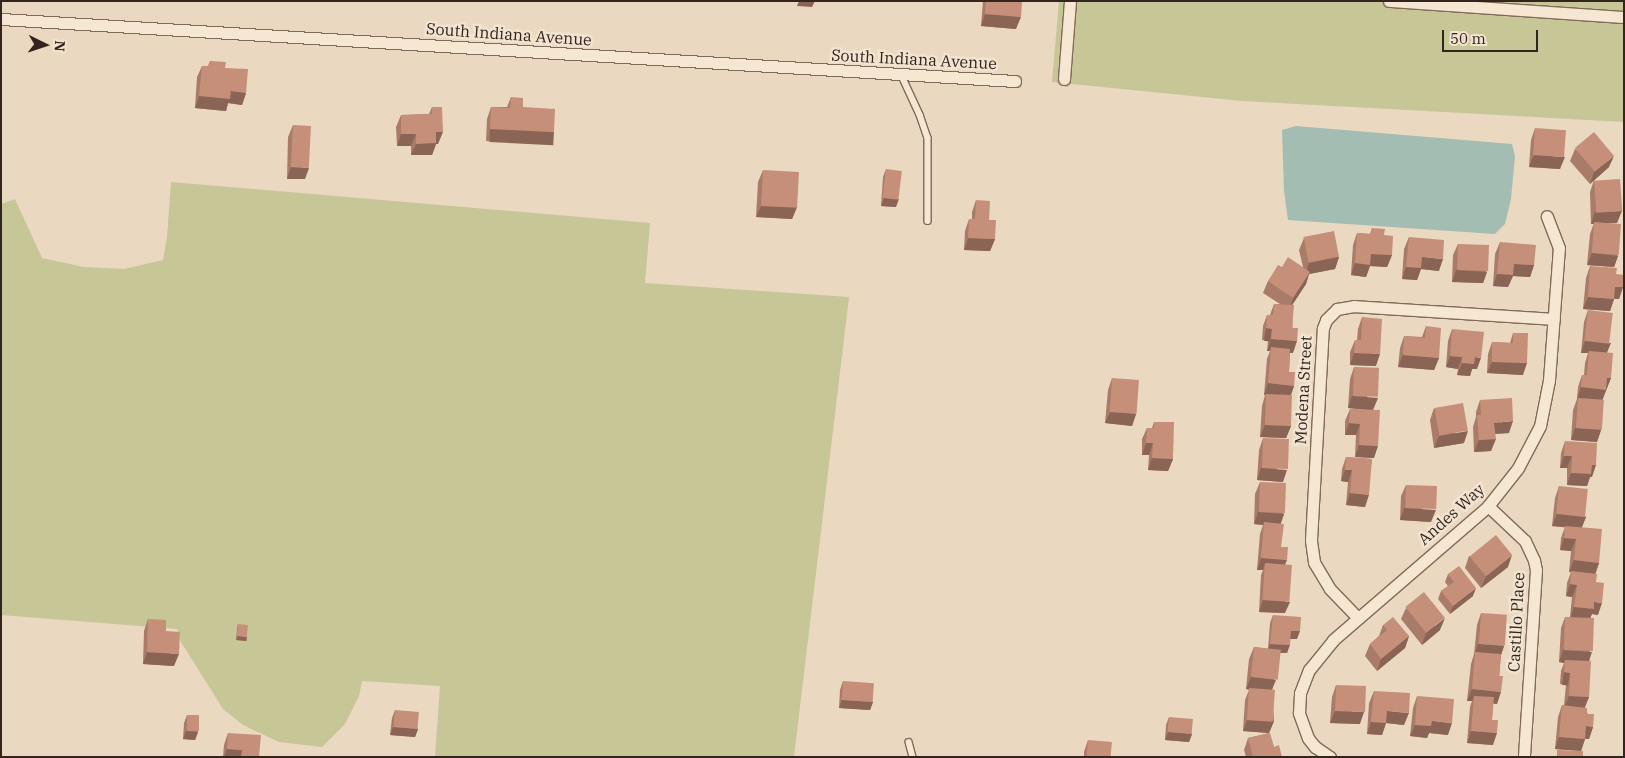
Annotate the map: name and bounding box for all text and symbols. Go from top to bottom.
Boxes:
street label: South Indiana Avenue [426,19,592,49]
north arrow [20,20,70,70]
scale bar [1445,20,1541,52]
text: 50 m [1450,29,1486,48]
text: N [51,40,69,52]
street label: South Indiana Avenue [831,45,997,73]
street label: Modena Street [1291,335,1315,445]
street label: Andes Way [1414,479,1488,549]
street label: Castillo Place [1504,572,1528,672]

